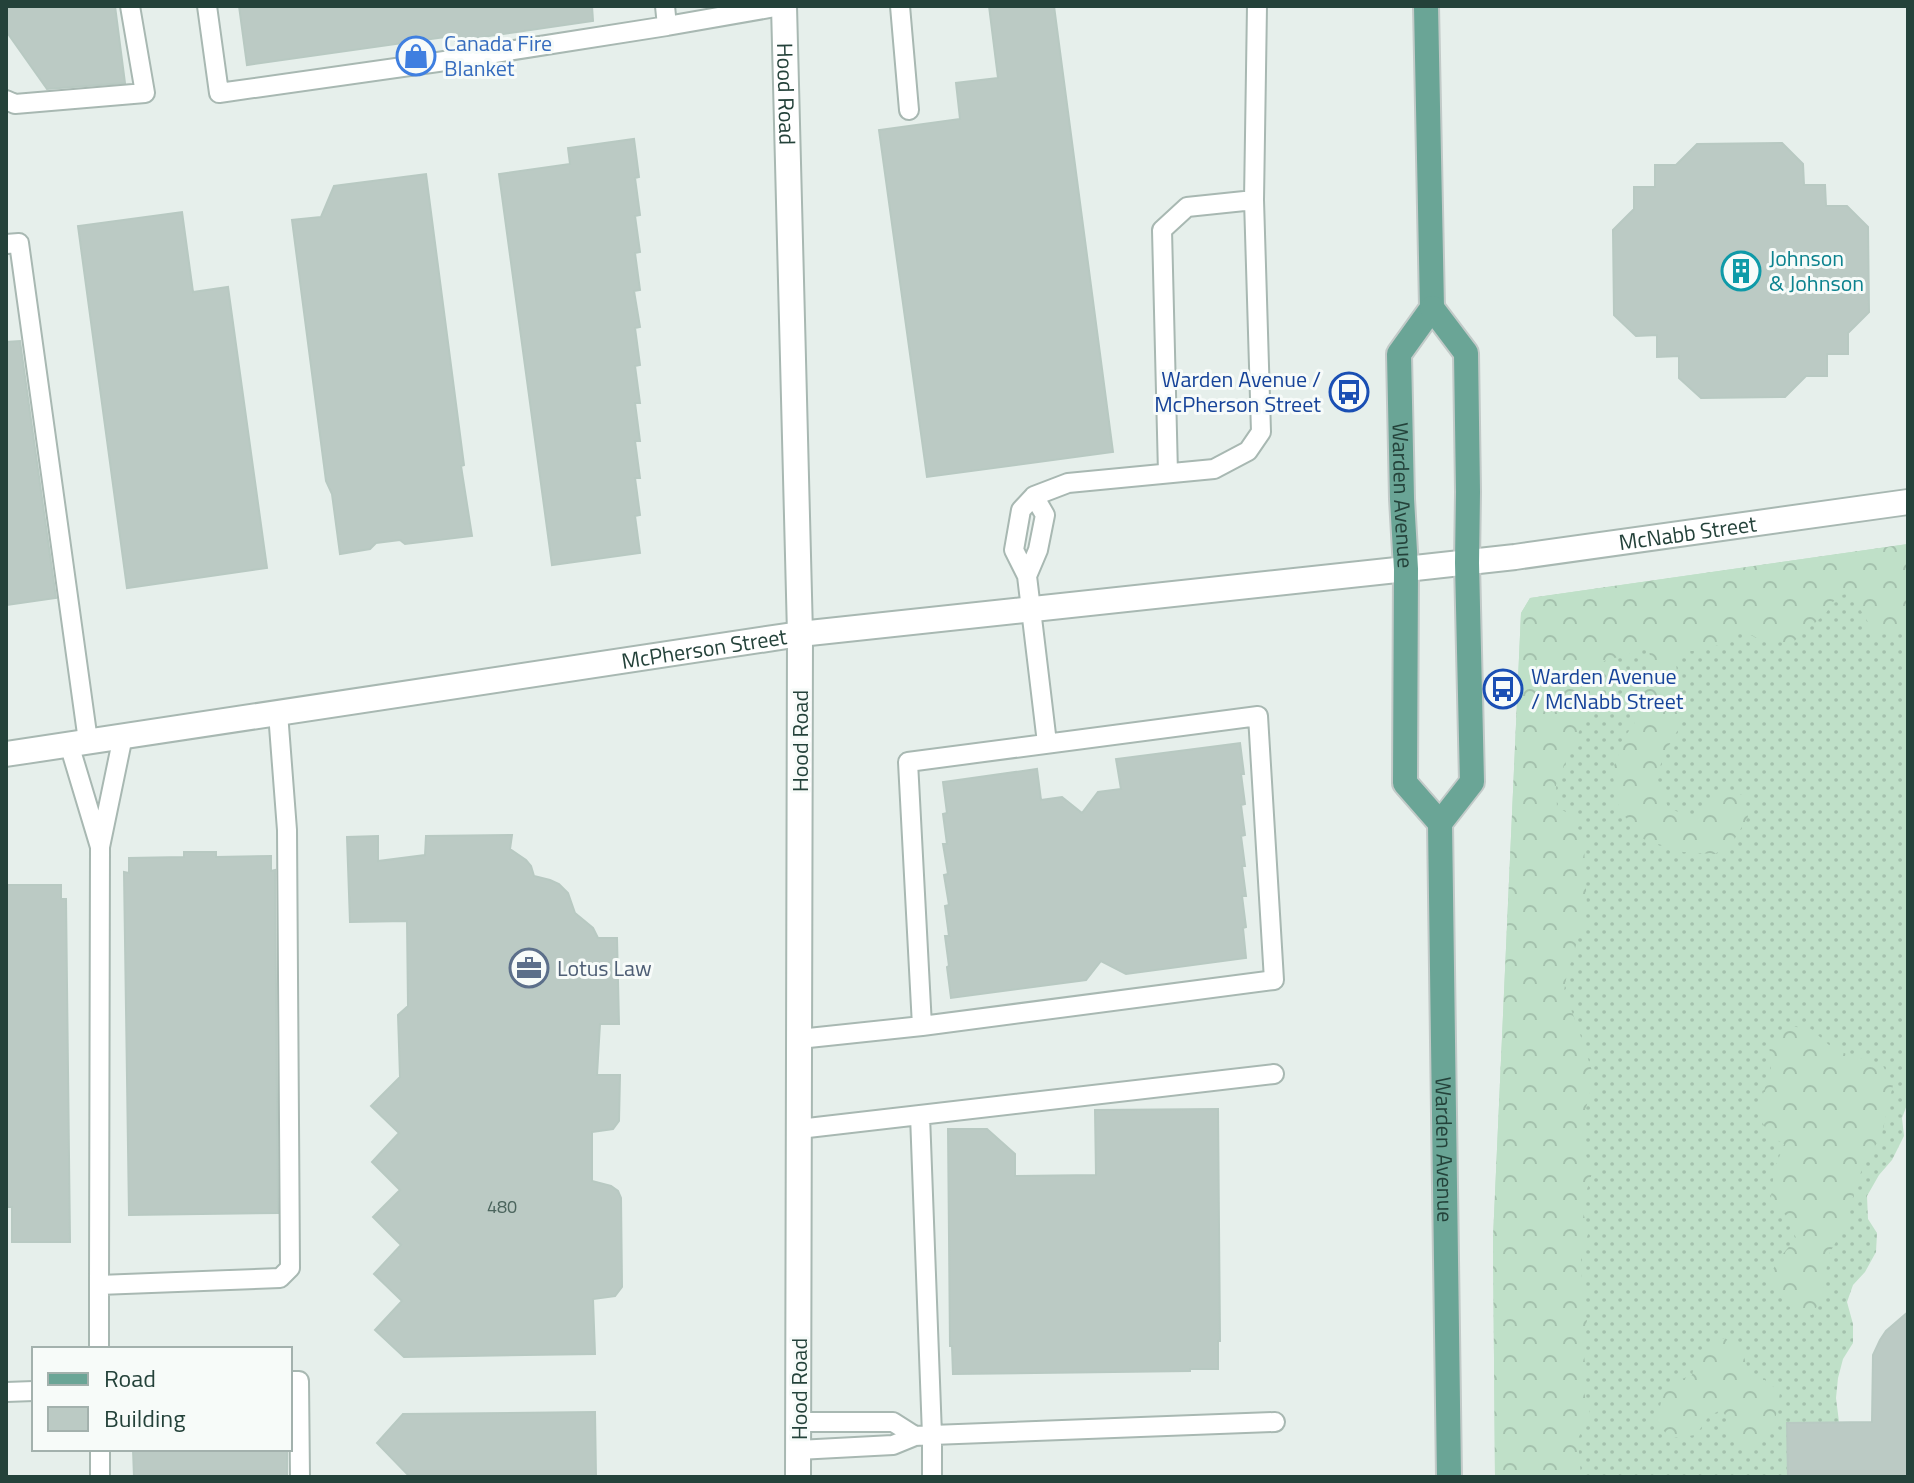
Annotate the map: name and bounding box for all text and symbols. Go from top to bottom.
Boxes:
place label: Canada Fire Blanket [444,26,552,85]
shop icon: Canada Fire Blanket [395,35,437,77]
street label: Hood Road [768,42,805,145]
place label: Johnson & Johnson [1769,241,1864,300]
building icon: Johnson & Johnson [1720,250,1762,292]
place label: Warden Avenue / McPherson Street [1154,362,1321,421]
bus stop icon: Warden Avenue / McPherson Street [1328,371,1370,413]
street label: Warden Avenue [1383,422,1423,569]
street label: McNabb Street [1617,506,1759,559]
street label: McPherson Street [619,619,789,678]
place label: Warden Avenue / McNabb Street [1531,659,1684,718]
bus stop icon: Warden Avenue / McNabb Street [1482,668,1524,710]
street label: Hood Road [783,690,817,792]
office icon: Lotus Law [508,947,550,989]
place label: Lotus Law [557,951,652,985]
street label: Warden Avenue [1426,1076,1462,1223]
house number: 480 [487,1193,517,1220]
street label: Hood Road [782,1338,816,1440]
legend [32,1347,292,1451]
text: Road [104,1360,156,1396]
text: Building [104,1400,186,1436]

